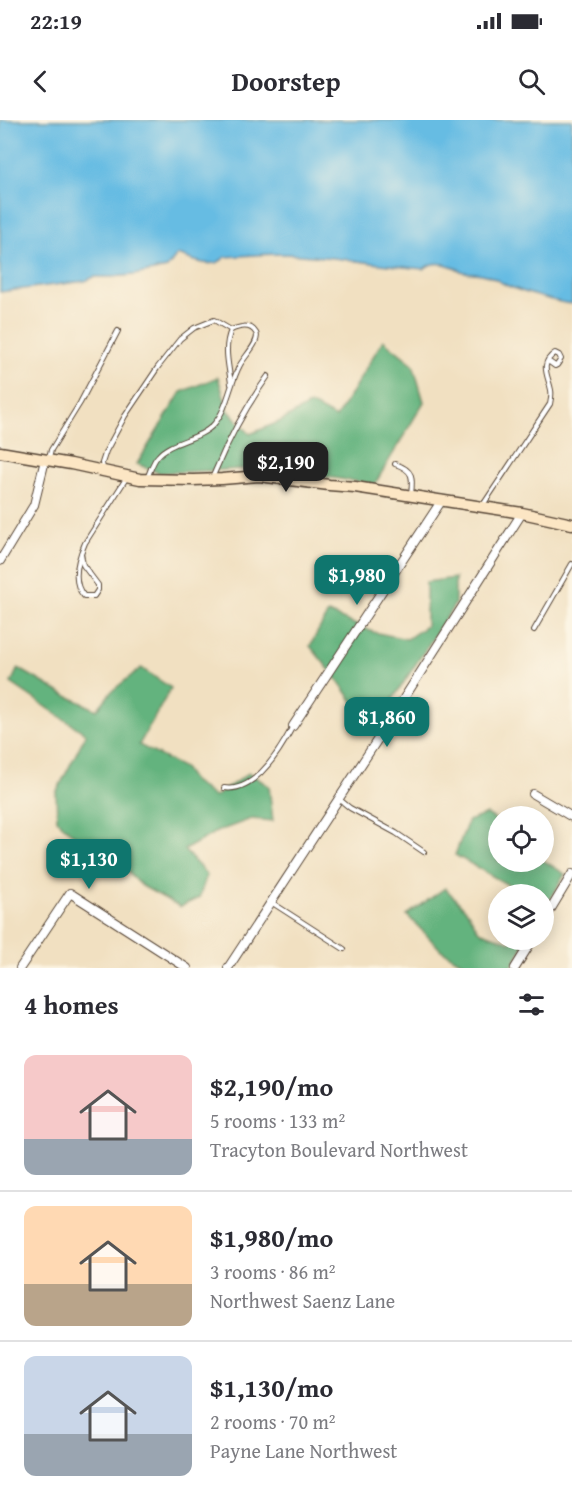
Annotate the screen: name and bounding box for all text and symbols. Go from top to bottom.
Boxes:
text: 22:19 [30,5,82,37]
text: Doorstep [231,61,341,101]
icon: back [24,65,57,98]
icon: search [515,65,548,98]
pin: $2,190 [237,442,335,493]
text: $2,190 [257,447,315,476]
pin: $1,980 [308,555,406,606]
text: $1,980 [328,560,386,589]
pin: $1,860 [338,697,436,748]
text: $1,860 [358,702,416,731]
map controls [488,806,554,950]
button: locate [488,806,554,872]
pin: $1,130 [40,839,138,890]
text: $1,130 [60,844,118,873]
button: layers [488,884,554,950]
text: 4 homes [24,985,119,1024]
icon: filters [515,988,548,1021]
text: $2,190/mo [210,1067,333,1106]
icon: home [72,1079,144,1151]
text: 5 rooms · 133 m² [210,1106,345,1135]
text: Tracyton Boulevard Northwest [210,1135,468,1164]
text: $1,980/mo [210,1218,333,1257]
icon: home [72,1230,144,1302]
text: 3 rooms · 86 m² [210,1257,336,1286]
text: Northwest Saenz Lane [210,1286,395,1315]
text: $1,130/mo [210,1368,333,1407]
icon: home [72,1380,144,1452]
text: 2 rooms · 70 m² [210,1407,336,1436]
text: Payne Lane Northwest [210,1436,397,1465]

